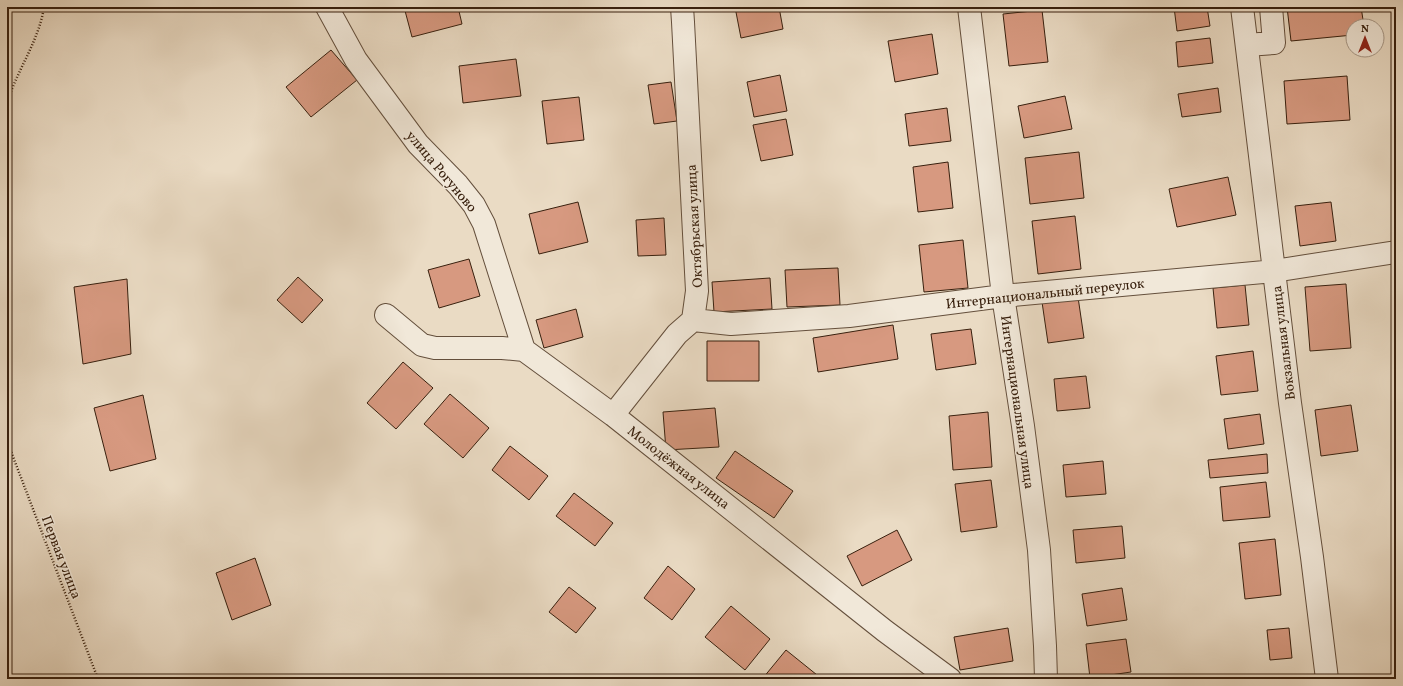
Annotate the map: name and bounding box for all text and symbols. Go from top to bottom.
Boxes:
north arrow [1345,18,1385,58]
text: N [1361,22,1369,37]
street label: улица Рогуново [401,127,481,217]
street label: Октябрьская улица [683,164,708,288]
street label: Интернациональный переулок [945,275,1146,314]
street label: Вокзальная улица [1268,284,1301,401]
street label: Интернациональная улица [995,314,1038,490]
street label: Молодёжная улица [623,422,733,514]
street label: Первая улица [36,513,85,602]

